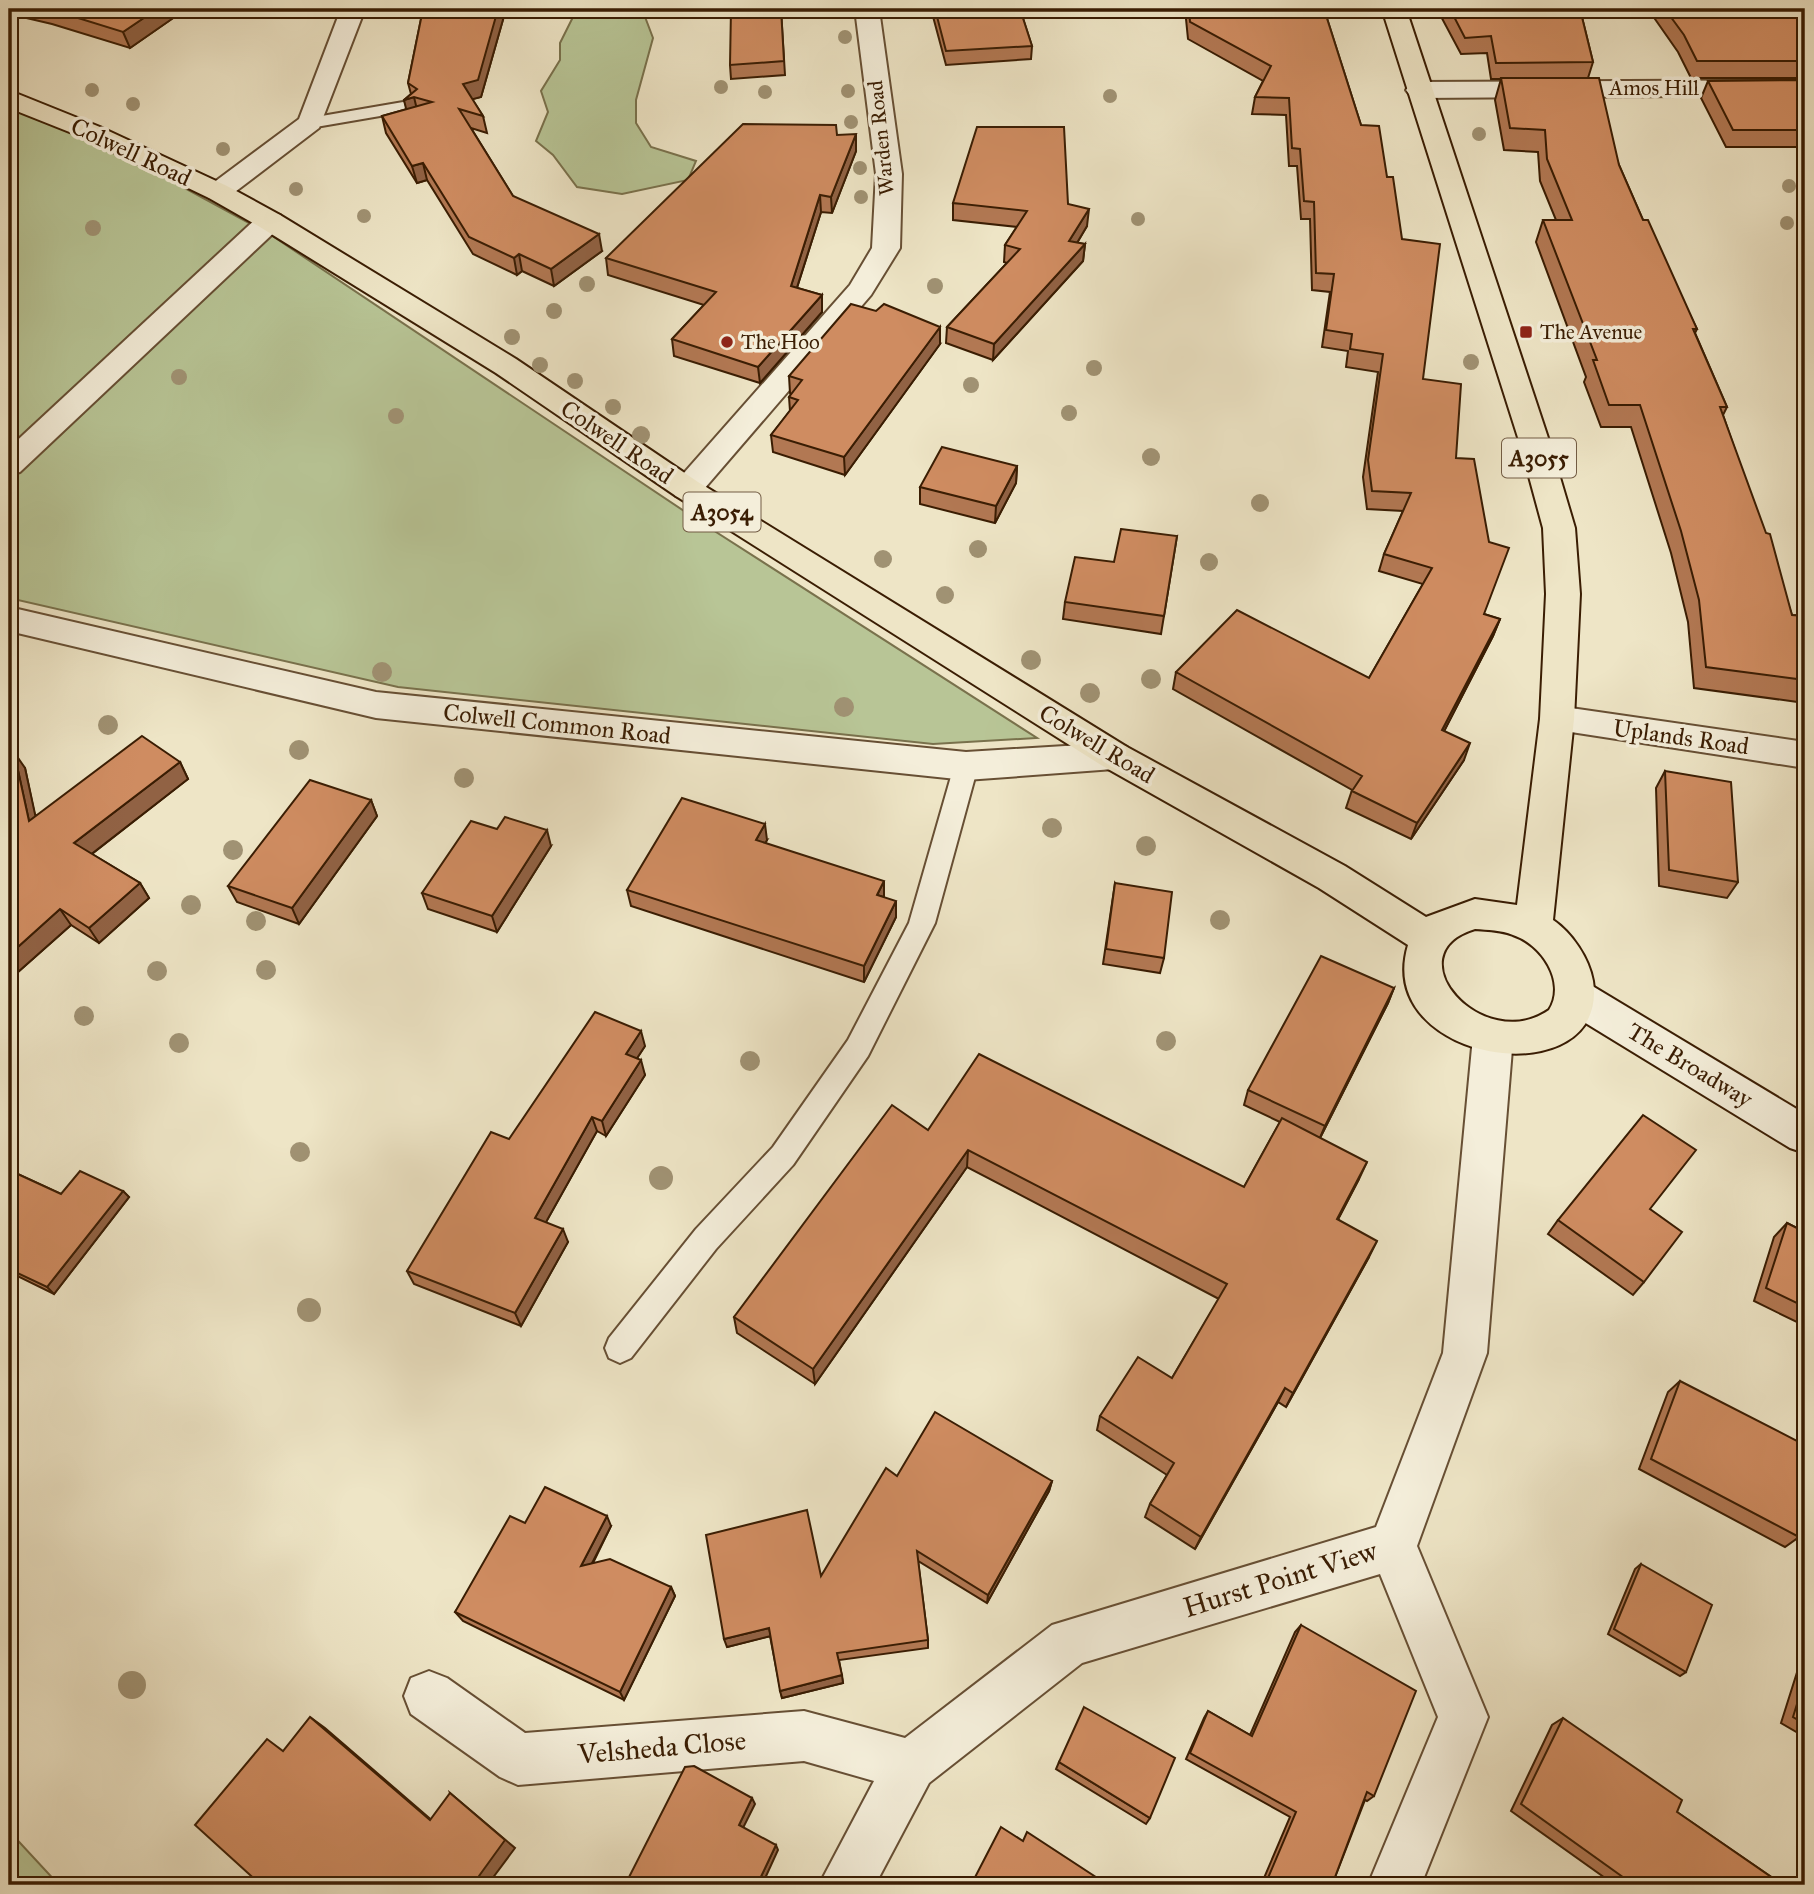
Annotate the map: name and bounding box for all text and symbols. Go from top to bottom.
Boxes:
street label: Amos Hill [1608,75,1699,101]
street label: Warden Road [862,79,900,197]
street label: Colwell Road [66,111,196,193]
place label: The Avenue [1540,319,1643,345]
marker: The Avenue [1518,324,1534,340]
place label: The Hoo [741,329,820,355]
marker: The Hoo [719,334,735,350]
street label: Colwell Road [555,393,679,491]
road number: A3055 [1502,438,1576,478]
road number: A3054 [684,492,760,532]
street label: Colwell Common Road [442,697,672,751]
street label: Colwell Road [1034,698,1160,790]
street label: Uplands Road [1611,713,1751,761]
street label: The Broadway [1622,1016,1759,1114]
street label: Hurst Point View [1179,1533,1382,1625]
street label: Velsheda Close [575,1722,748,1772]

